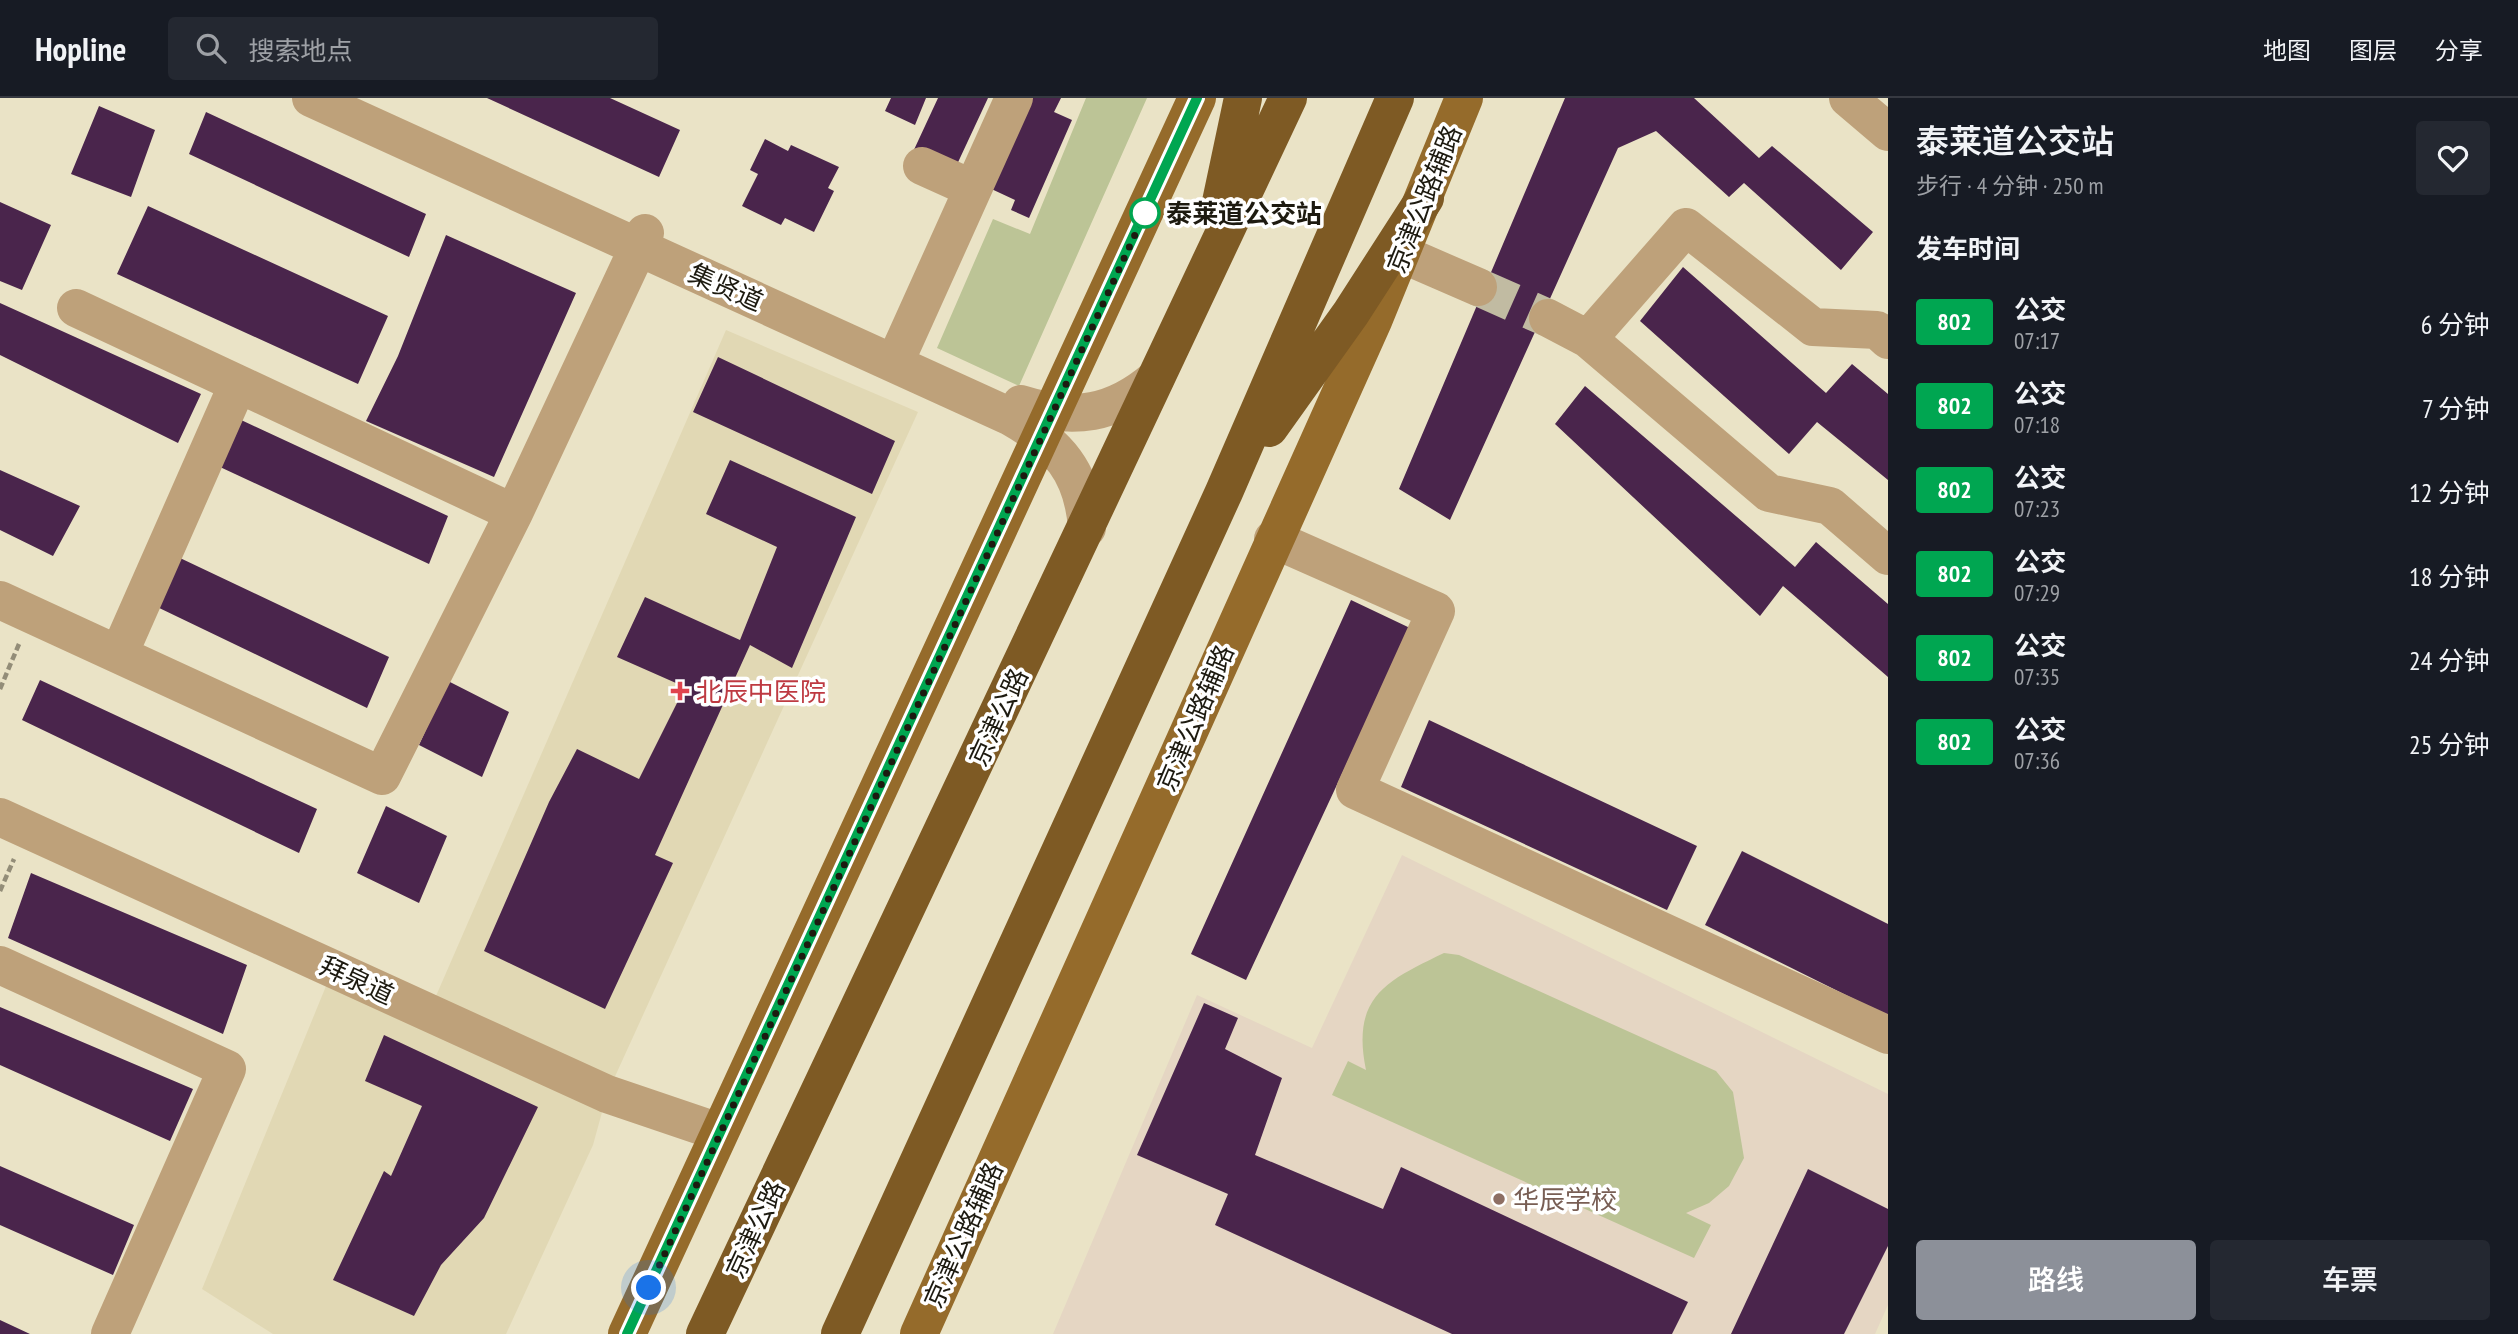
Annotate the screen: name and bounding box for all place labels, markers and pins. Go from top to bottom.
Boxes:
place label: 泰莱道公交站 [1166,197,1322,230]
marker: 泰莱道公交站 [1130,198,1160,228]
place label: 北辰中医院 [696,675,826,708]
marker: 北辰中医院 [670,681,690,701]
place label: 华辰学校 [1513,1183,1617,1216]
marker: 华辰学校 [1491,1191,1507,1207]

